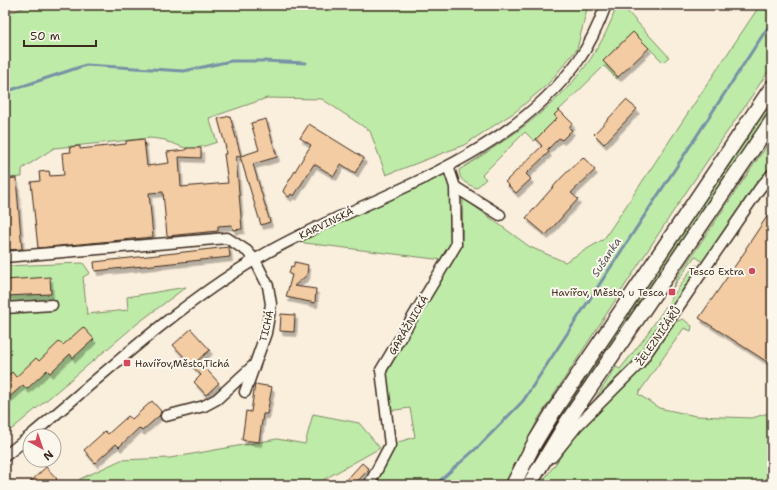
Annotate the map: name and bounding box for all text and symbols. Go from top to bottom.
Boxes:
scale bar [24,22,96,48]
text: 50 m [30,28,60,44]
street label: KARVINSKÁ [297,205,356,242]
water label: Sušanka [588,235,625,280]
place label: Tesco Extra [688,265,745,278]
marker: Tesco Extra [747,266,757,276]
place label: Havířov, Město, u Tesca [551,286,665,299]
marker: Havířov, Město, u Tesca [667,287,677,297]
street label: GARÁŽNICKÁ [386,293,431,357]
street label: ŽELEZNIČÁŘŮ [632,304,684,368]
street label: TICHÁ [257,309,276,343]
place label: Havířov,Město,Tichá [135,357,230,370]
marker: Havířov,Město,Tichá [122,358,132,368]
north arrow [22,428,62,468]
text: N [40,447,56,464]

